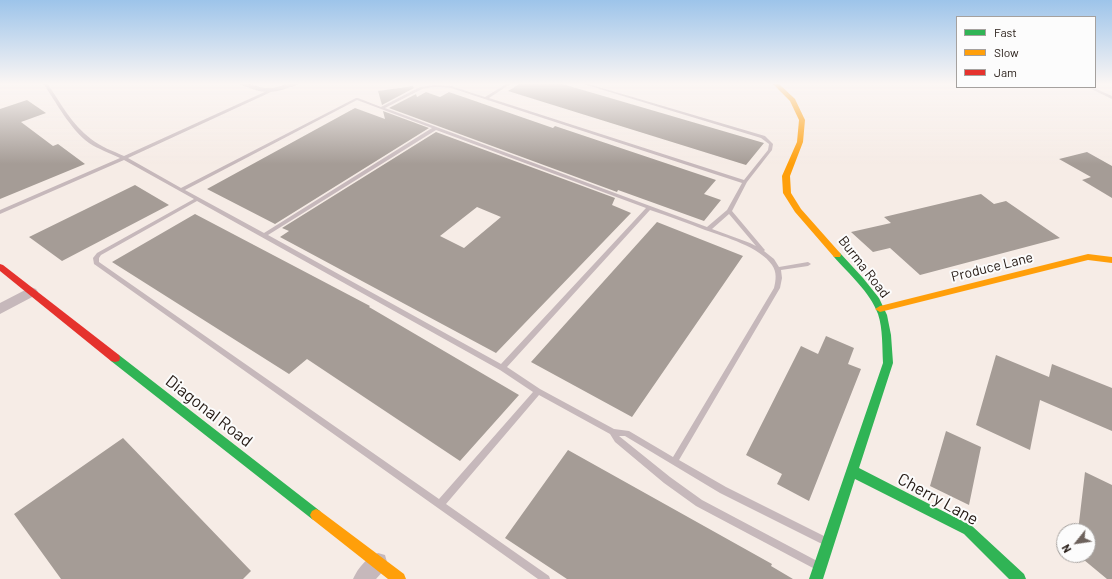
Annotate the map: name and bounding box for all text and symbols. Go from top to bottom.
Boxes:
legend [956,16,1096,88]
text: Fast [994,25,1017,39]
text: Slow [994,45,1019,59]
text: Jam [994,65,1017,79]
street label: Burma Road [835,233,893,301]
street label: Produce Lane [949,249,1035,285]
street label: Diagonal Road [161,371,257,451]
street label: Cherry Lane [894,469,982,529]
north arrow [1056,523,1096,563]
text: N [1059,542,1074,555]

